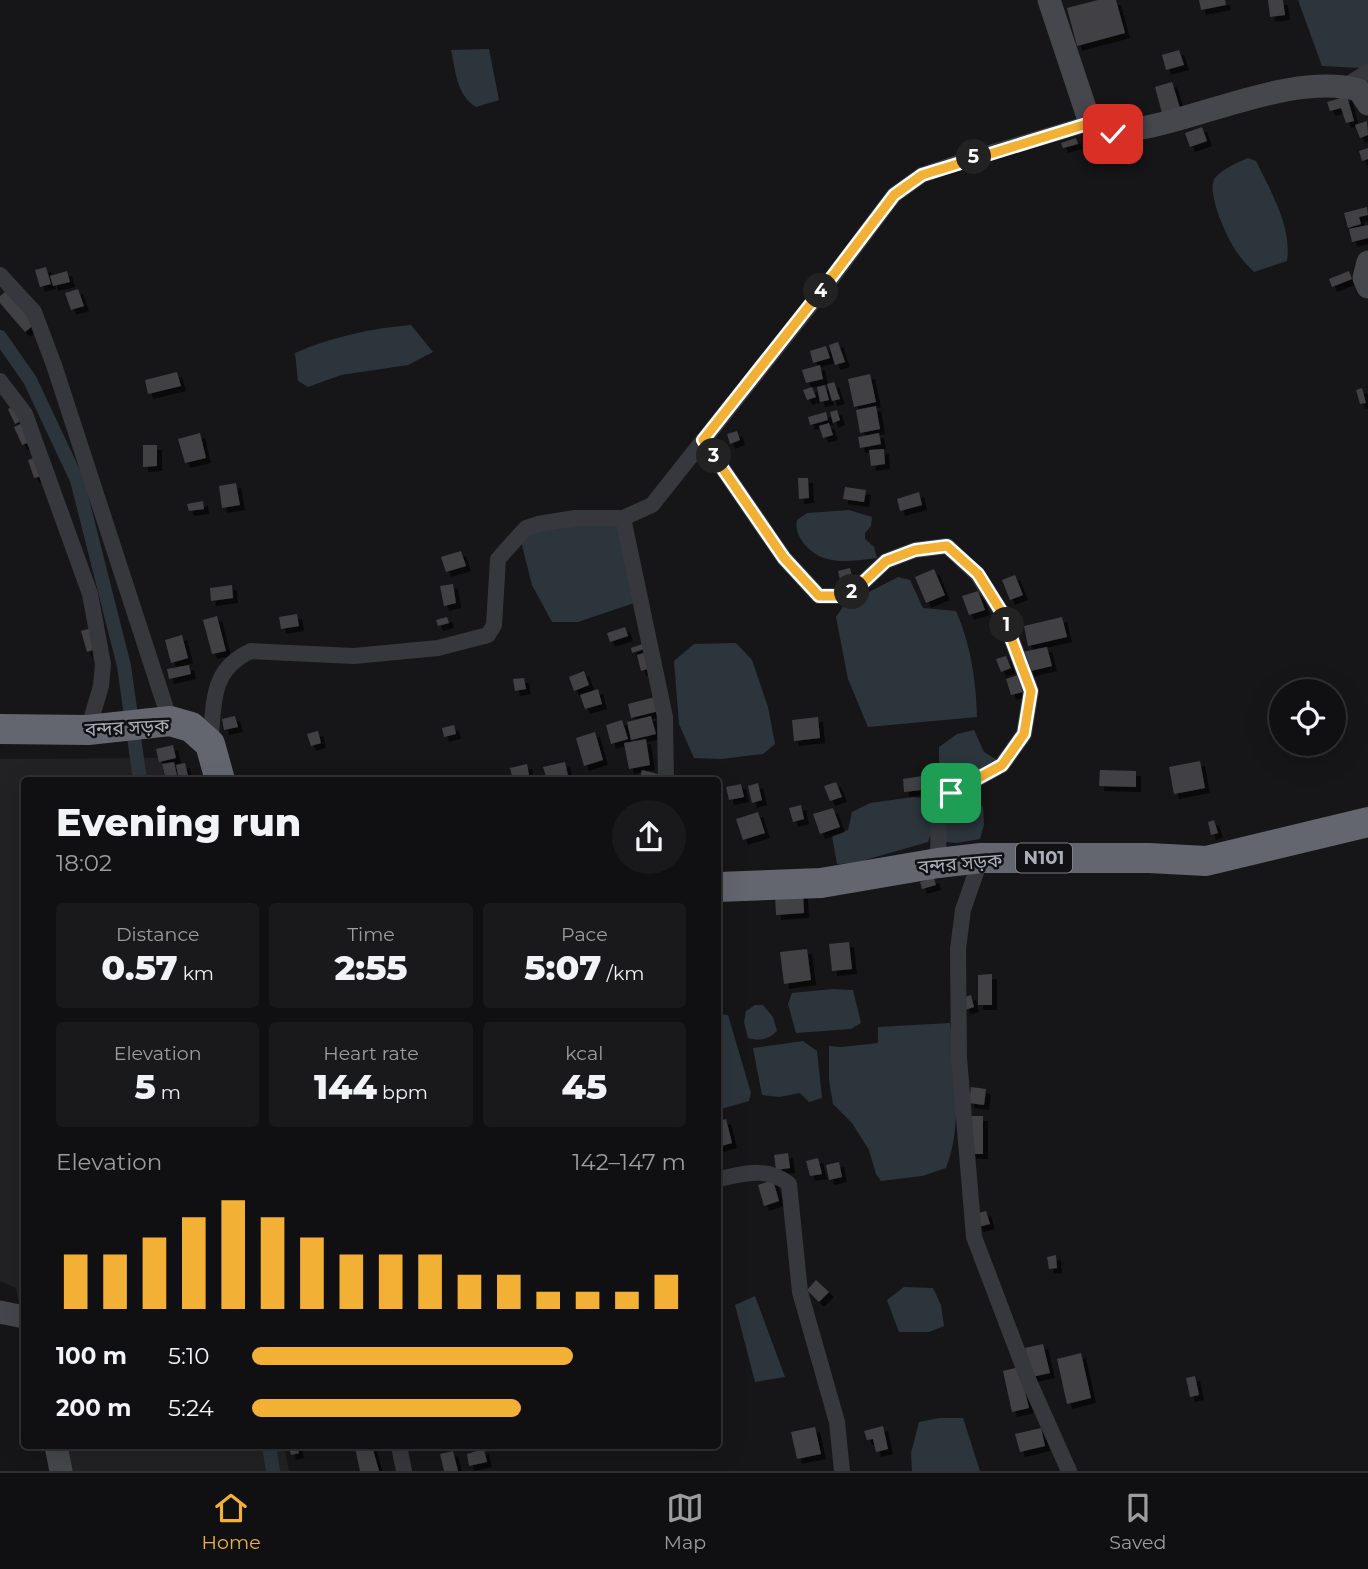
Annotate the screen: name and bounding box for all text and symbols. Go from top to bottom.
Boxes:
pin [1083,104,1143,164]
icon: check [1094,115,1132,153]
pin: 5 [956,140,992,174]
text: 5 [968,145,979,168]
pin: 4 [804,274,838,308]
text: 4 [814,279,827,302]
pin: 3 [696,438,732,474]
text: 3 [708,444,719,467]
pin: 2 [834,574,870,610]
text: 2 [846,580,857,603]
pin: 1 [990,608,1024,642]
text: 1 [1003,613,1010,636]
map controls [1269,679,1346,756]
button: locate [1269,679,1346,756]
street label: বন্দর সড়ক [83,714,170,741]
pin [921,763,981,823]
icon: arrive [932,774,970,812]
text: Evening run [56,799,301,846]
button: share [612,800,686,874]
road number: N101 [1016,844,1072,872]
street label: বন্দর সড়ক [916,848,1004,879]
text: 18:02 [56,849,112,877]
text: Distance [116,923,199,946]
text: Time [347,923,395,946]
text: Pace [561,923,608,946]
text: 0.57 [101,946,178,989]
text: 2:55 [334,946,408,989]
text: 5:07 [524,946,602,989]
text: km [178,962,214,985]
text: /km [602,962,644,985]
text: Elevation [114,1042,202,1065]
text: Heart rate [323,1042,419,1065]
text: kcal [565,1042,603,1065]
text: 5 [134,1065,156,1108]
text: 144 [314,1065,377,1108]
text: 45 [561,1065,607,1108]
text: m [156,1081,181,1104]
text: bpm [377,1081,428,1104]
text: Elevation [56,1148,162,1176]
text: 142–147 m [572,1148,686,1176]
text: 100 m [56,1342,127,1370]
text: 5:10 [168,1342,209,1370]
text: 200 m [56,1394,131,1422]
text: 5:24 [168,1394,214,1422]
tab: Home [202,1489,261,1554]
tab: Map [664,1489,706,1554]
tab: Saved [1109,1489,1166,1554]

